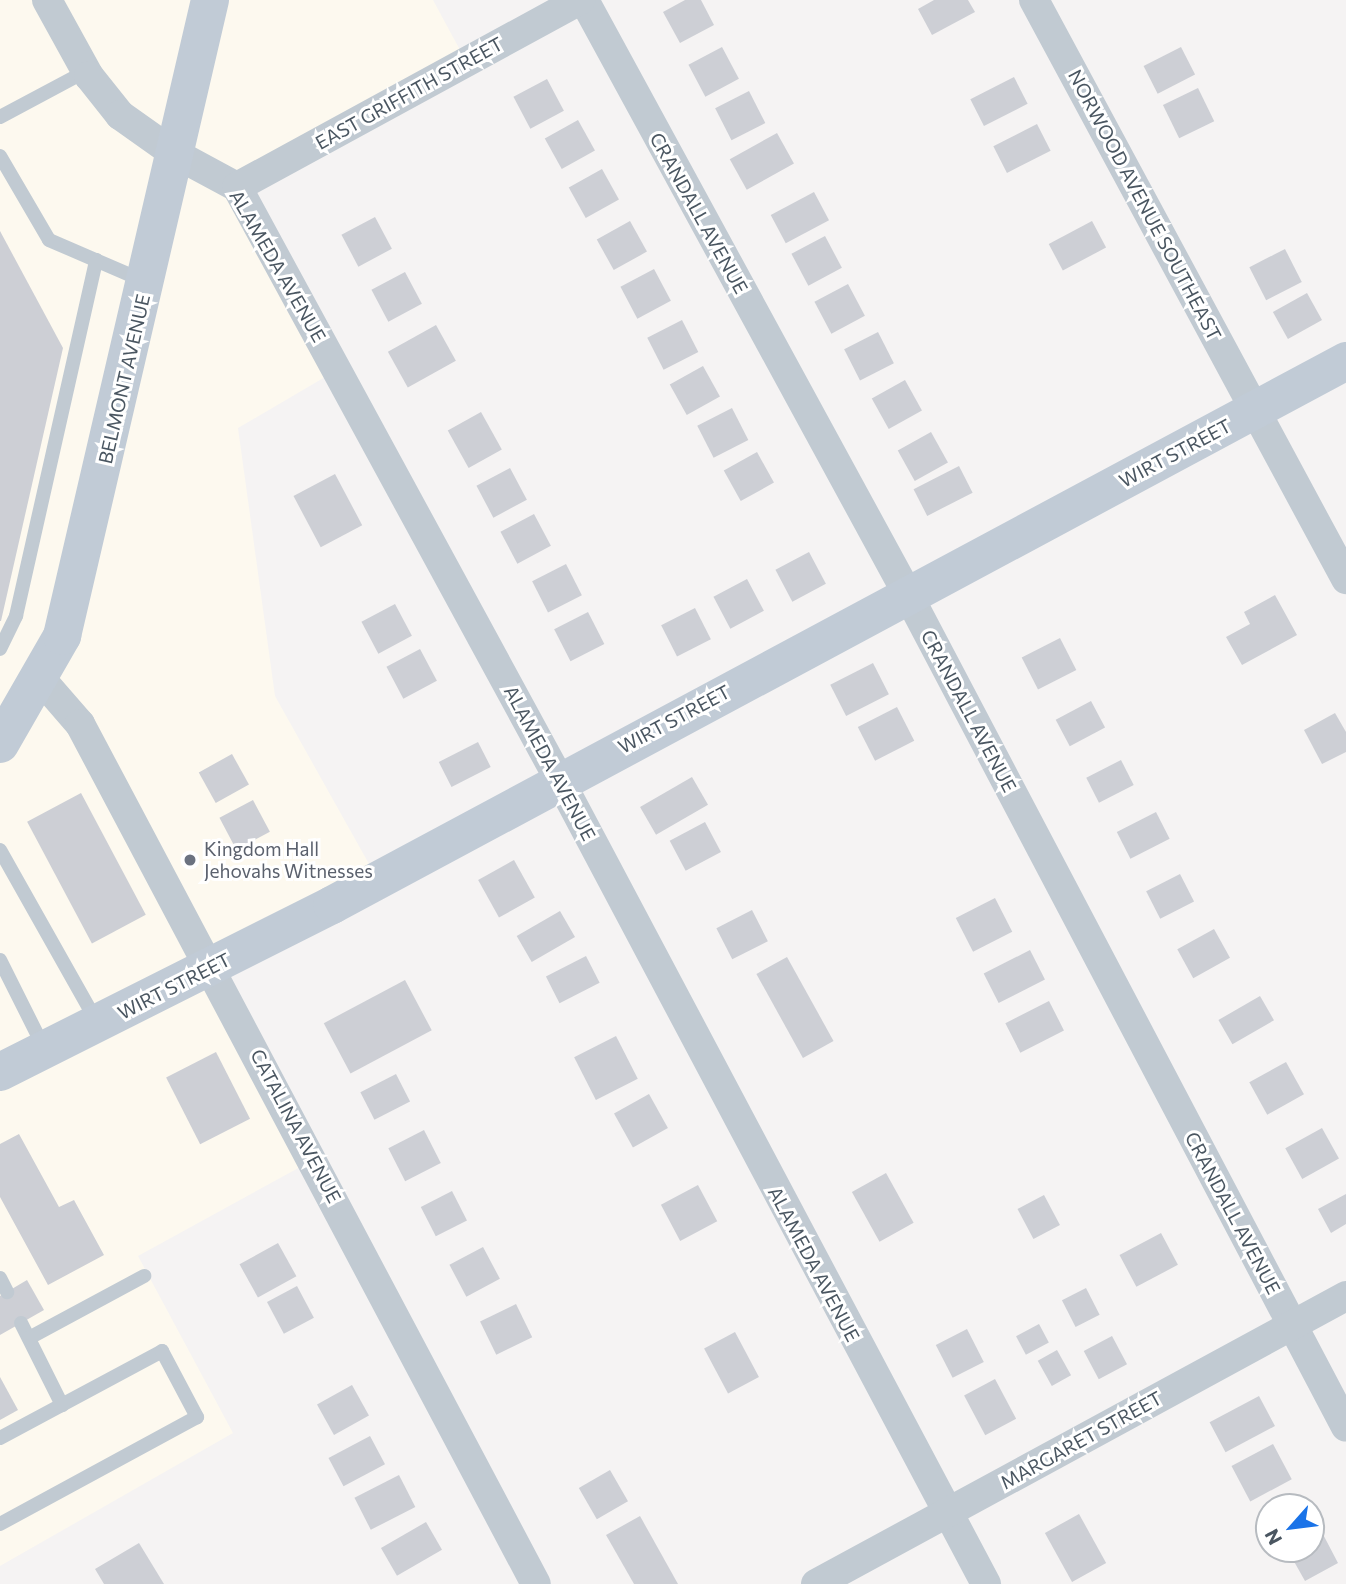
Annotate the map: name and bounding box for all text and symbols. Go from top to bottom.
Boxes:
street label: EAST GRIFFITH STREET [311,32,507,154]
street label: NORWOOD AVENUE SOUTHEAST [1064,66,1226,344]
street label: CRANDALL AVENUE [645,128,753,298]
street label: ALAMEDA AVENUE [225,186,331,346]
street label: BELMONT AVENUE [93,292,155,466]
street label: WIRT STREET [1115,414,1235,492]
street label: CRANDALL AVENUE [917,626,1021,796]
street label: WIRT STREET [614,680,734,758]
street label: ALAMEDA AVENUE [499,682,601,844]
place label: Kingdom Hall Jehovahs Witnesses [204,838,373,882]
marker: Kingdom Hall Jehovahs Witnesses [182,852,198,868]
street label: WIRT STREET [114,948,234,1024]
street label: CATALINA AVENUE [246,1045,346,1207]
street label: CRANDALL AVENUE [1181,1128,1285,1298]
street label: ALAMEDA AVENUE [763,1183,865,1345]
street label: MARGARET STREET [996,1386,1166,1494]
north arrow [1255,1493,1325,1563]
text: N [1259,1525,1286,1549]

